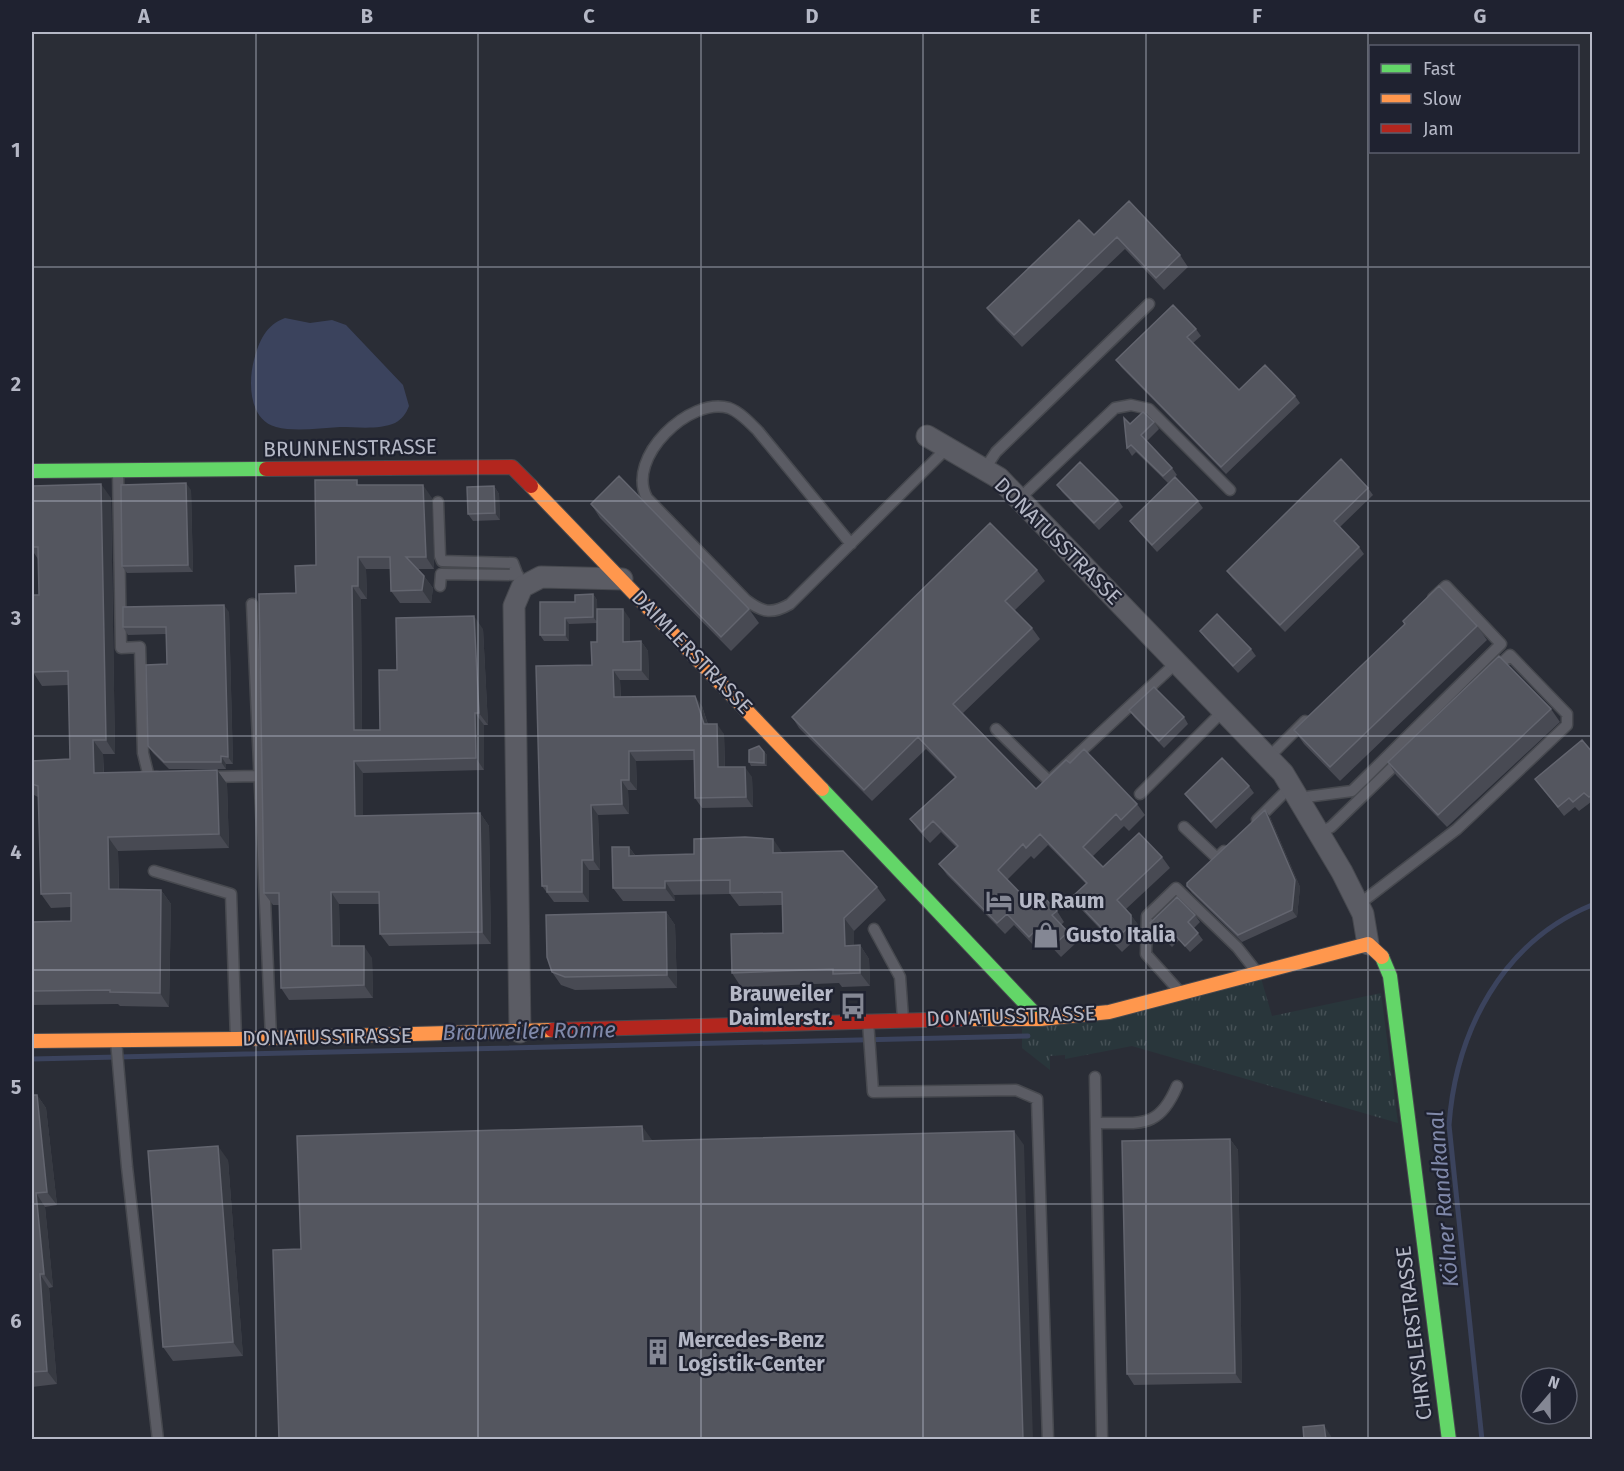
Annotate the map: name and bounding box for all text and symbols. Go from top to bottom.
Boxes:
text: A [137,4,151,28]
text: B [361,4,373,28]
text: C [583,4,595,28]
text: D [805,4,819,28]
text: E [1030,4,1040,28]
text: F [1252,4,1262,28]
text: G [1474,4,1486,28]
legend [1369,45,1579,153]
text: Fast [1423,58,1456,80]
text: Slow [1423,88,1462,110]
text: Jam [1423,118,1454,140]
text: 1 [11,138,21,162]
text: 2 [11,372,21,396]
street label: BRUNNENSTRASSE [263,433,437,463]
street label: DONATUSSTRASSE [989,472,1127,610]
street label: DAIMLERSTRASSE [626,584,758,720]
text: 3 [10,606,21,630]
text: 4 [10,840,22,864]
hotel icon: UR Raum [984,886,1014,916]
place label: UR Raum [1019,888,1105,914]
shop icon: Gusto Italia [1031,920,1061,950]
place label: Gusto Italia [1066,922,1176,948]
place label: Brauweiler Daimlerstr. [728,981,834,1031]
bus stop icon: Brauweiler Daimlerstr. [838,991,868,1021]
street label: DONATUSSTRASSE [926,1000,1096,1032]
water label: Brauweiler Ronne [442,1016,616,1046]
street label: DONATUSSTRASSE [242,1023,412,1051]
text: 5 [11,1075,22,1099]
water label: Kölner Randkanal [1422,1110,1464,1288]
street label: CHRYSLERSTRASSE [1390,1244,1438,1422]
text: 6 [10,1309,22,1333]
place label: Mercedes-Benz Logistik-Center [678,1327,825,1377]
building icon: Mercedes-Benz Logistik-Center [643,1337,673,1367]
north arrow [1519,1366,1579,1426]
text: N [1546,1372,1562,1393]

